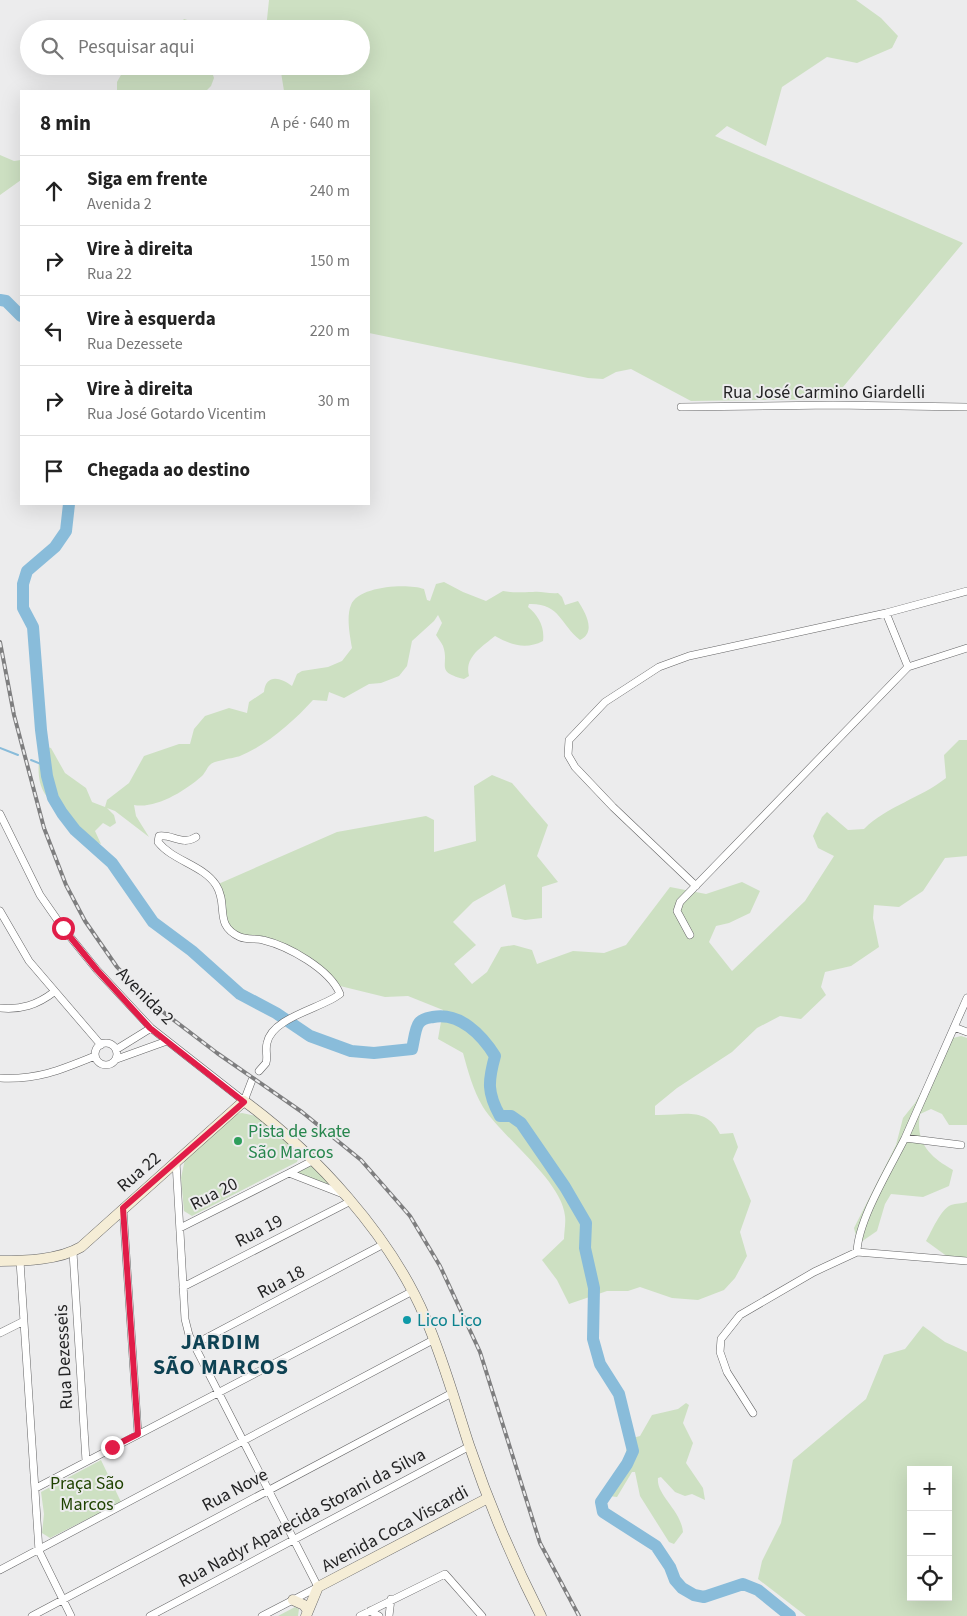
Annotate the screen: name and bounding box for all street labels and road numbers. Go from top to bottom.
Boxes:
street label: Rua José Carmino Giardelli [723,380,925,405]
street label: Avenida 2 [110,961,180,1031]
street label: Rua 22 [112,1146,166,1198]
street label: Rua 20 [186,1171,242,1217]
street label: Rua 19 [231,1208,287,1254]
street label: Rua 18 [253,1259,309,1305]
street label: Rua Dezesseis [49,1304,79,1410]
street label: Rua Nadyr Aparecida Storani da Silva [174,1442,430,1594]
street label: Rua Nove [198,1462,272,1518]
street label: Avenida Coca Viscardi [317,1480,473,1578]

